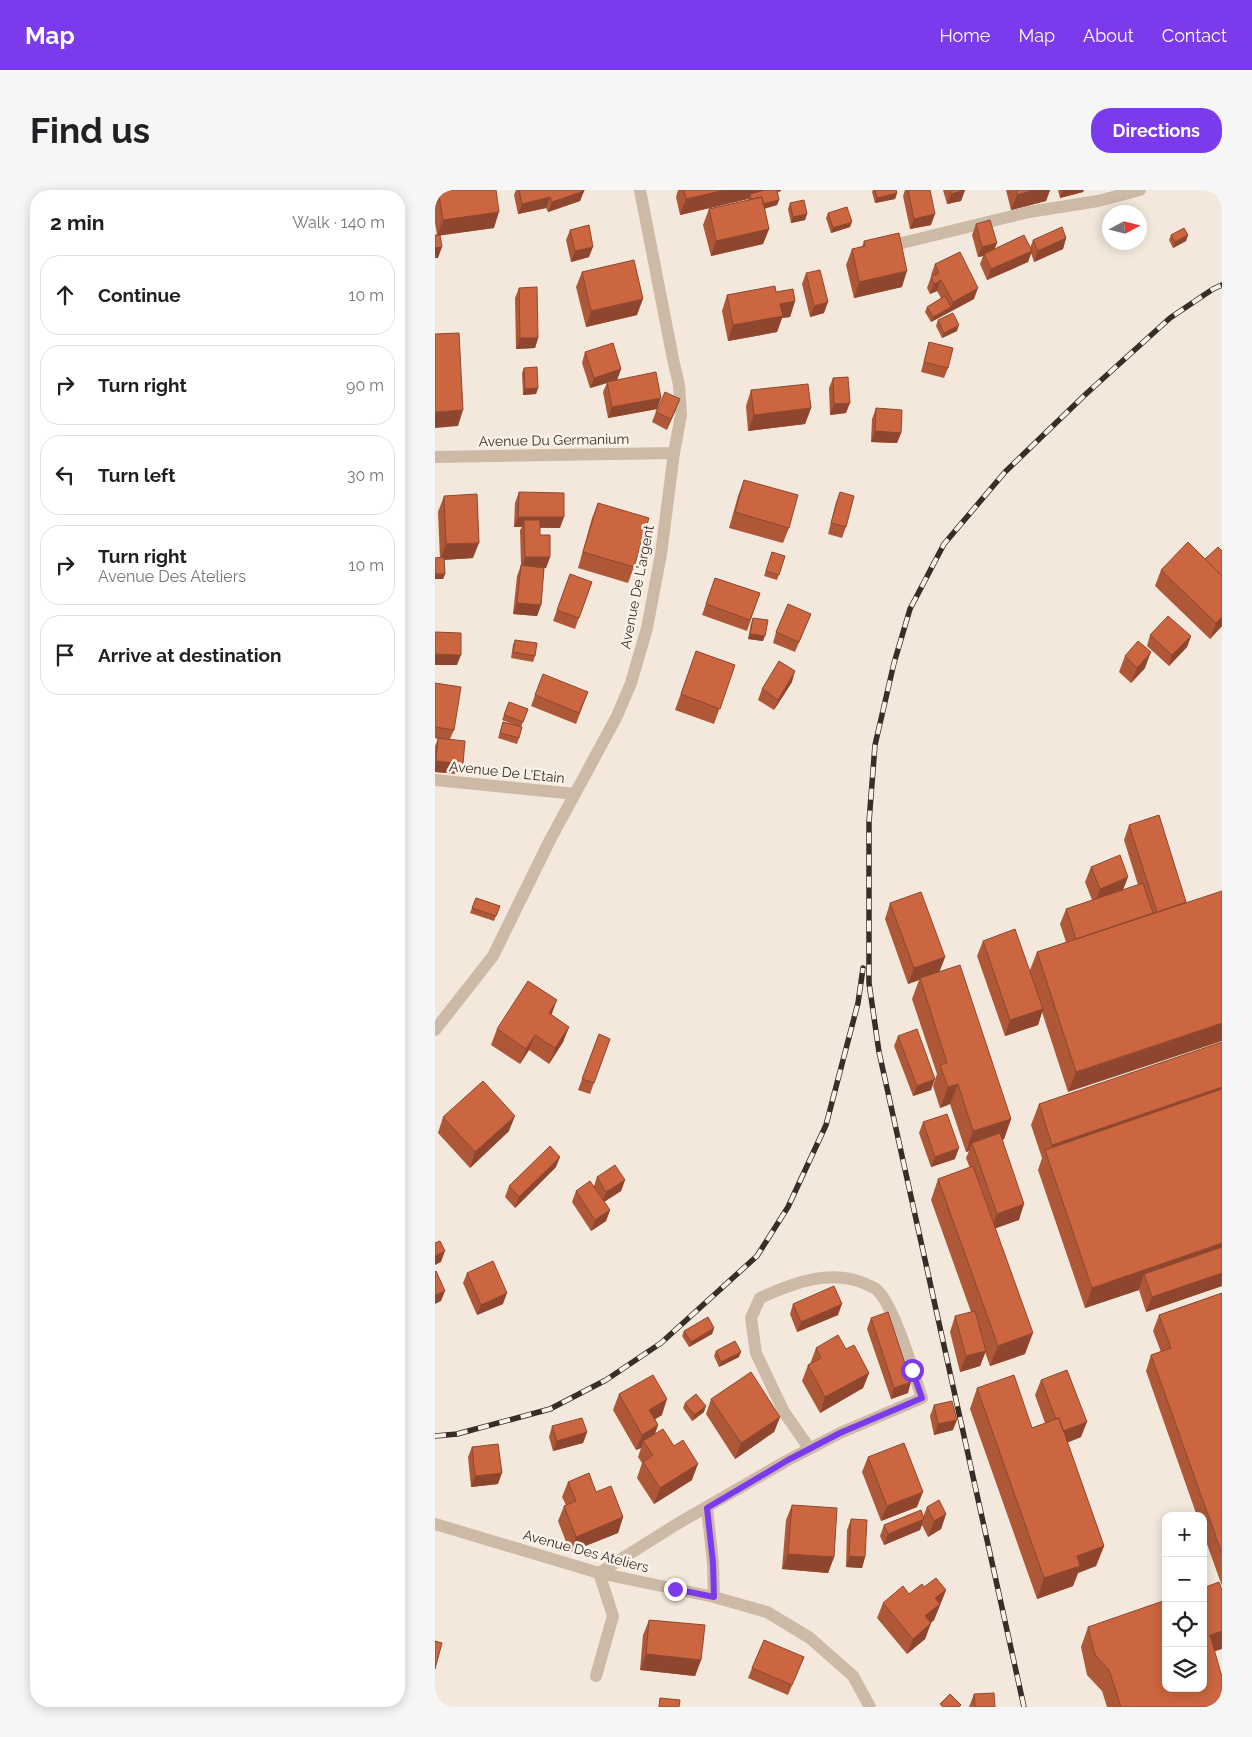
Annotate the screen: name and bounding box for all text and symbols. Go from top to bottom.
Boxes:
text: Map [25,21,75,50]
text: Home [939,25,990,46]
text: Map [1018,25,1055,46]
text: About [1083,25,1134,46]
text: Contact [1162,25,1227,46]
button: Directions [1091,108,1222,153]
text: Find us [30,110,150,151]
north arrow [1102,205,1147,250]
text: 2 min [50,210,104,235]
text: Walk · 140 m [292,213,385,232]
icon: ahead [51,281,79,309]
text: Continue [98,284,181,306]
text: 10 m [349,286,384,305]
icon: right [51,371,79,399]
text: Turn right [98,374,187,396]
text: 90 m [346,376,384,395]
street label: Avenue Du Germanium [479,431,629,449]
icon: left [51,461,79,489]
text: Turn left [98,464,175,486]
text: 30 m [347,466,384,485]
street label: Avenue De L'argent [617,523,657,650]
text: Turn right [98,545,187,567]
icon: right [51,551,79,579]
text: 10 m [349,556,384,575]
text: Avenue Des Ateliers [98,567,246,586]
icon: arrive [51,641,79,669]
text: Arrive at destination [98,644,282,666]
street label: Avenue De L'Etain [448,758,566,786]
route start [901,1359,924,1382]
map controls [1162,1512,1207,1692]
button: + [1162,1512,1207,1557]
street label: Avenue Des Ateliers [521,1527,651,1576]
button: − [1162,1557,1207,1602]
route end [664,1578,687,1601]
button: locate [1162,1602,1207,1647]
button: layers [1162,1647,1207,1692]

